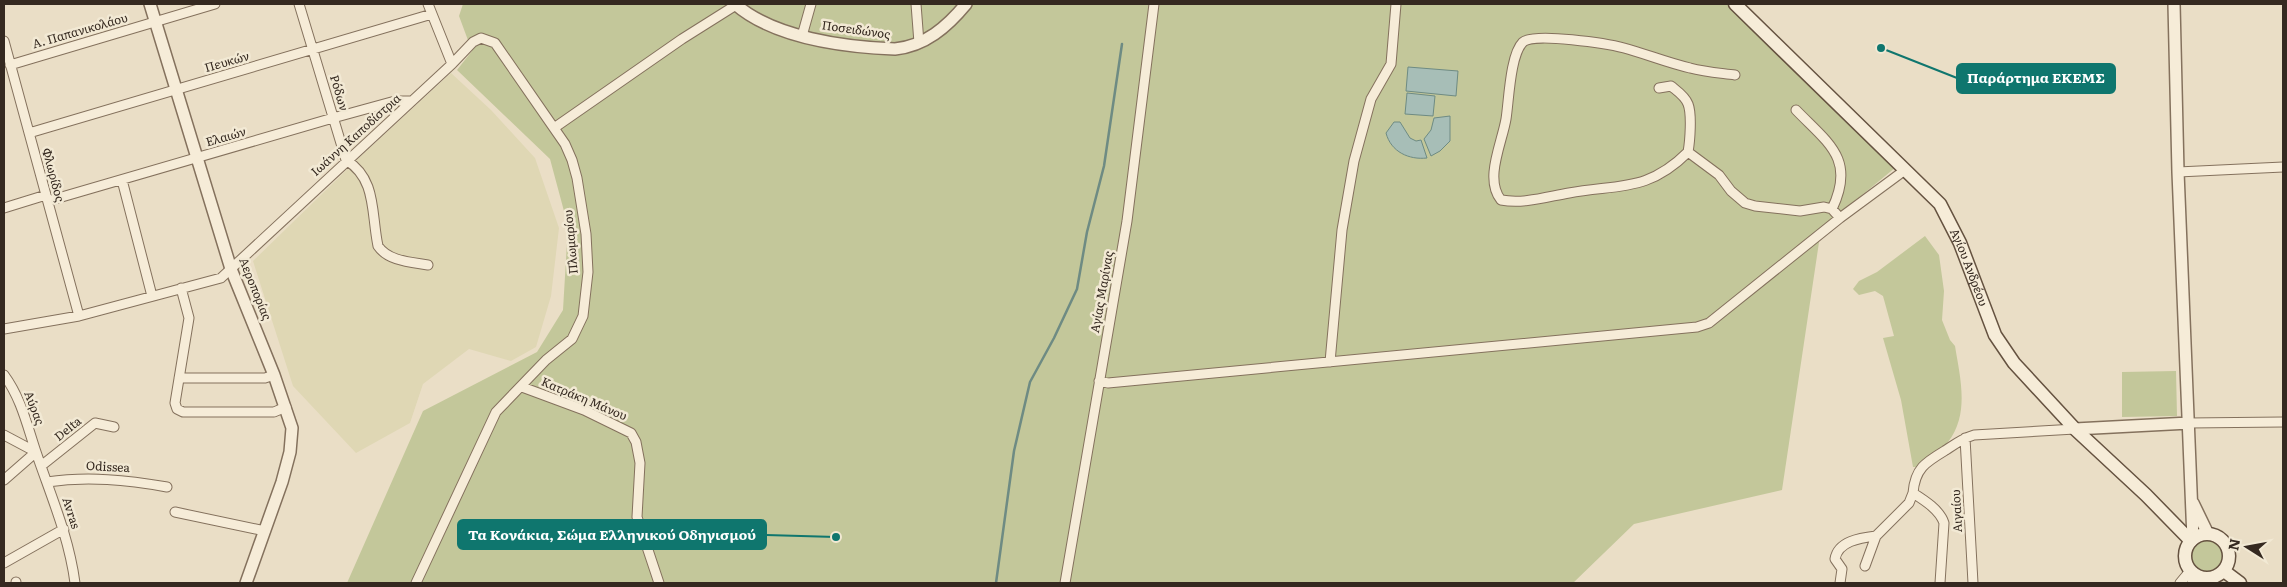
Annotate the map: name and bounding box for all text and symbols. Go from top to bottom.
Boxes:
street label: Α. Παπανικολάου [30,8,129,52]
street label: Ποσειδώνος [821,15,892,43]
street label: Πευκών [202,46,251,76]
callout: Παράρτημα ΕΚΕΜΣ [1957,64,2115,93]
text: Παράρτημα ΕΚΕΜΣ [1967,67,2105,87]
street label: Ρόδων [326,72,354,113]
street label: Ιωάννη Καποδίστρια [306,88,405,180]
street label: Ελαιών [203,122,248,150]
street label: Φλωρίδος [38,146,70,204]
street label: Πλωμαρίου [558,209,582,275]
street label: Αγίου Ανδρέου [1946,225,1993,308]
street label: Αγίας Μαρίνας [1085,249,1117,334]
street label: Αεροπορίας [235,255,277,323]
street label: Κατράκη Μάνου [539,372,630,424]
street label: Αύρας [20,388,50,427]
street label: Delta [50,411,85,445]
street label: Odissea [86,456,131,476]
street label: Αιγαίου [1946,489,1966,533]
street label: Avras [58,495,86,531]
callout: Τα Κονάκια, Σώμα Ελληνικού Οδηγισμού [458,520,766,549]
north arrow [2222,522,2272,572]
text: Τα Κονάκια, Σώμα Ελληνικού Οδηγισμού [468,524,756,544]
text: N [2222,536,2244,552]

